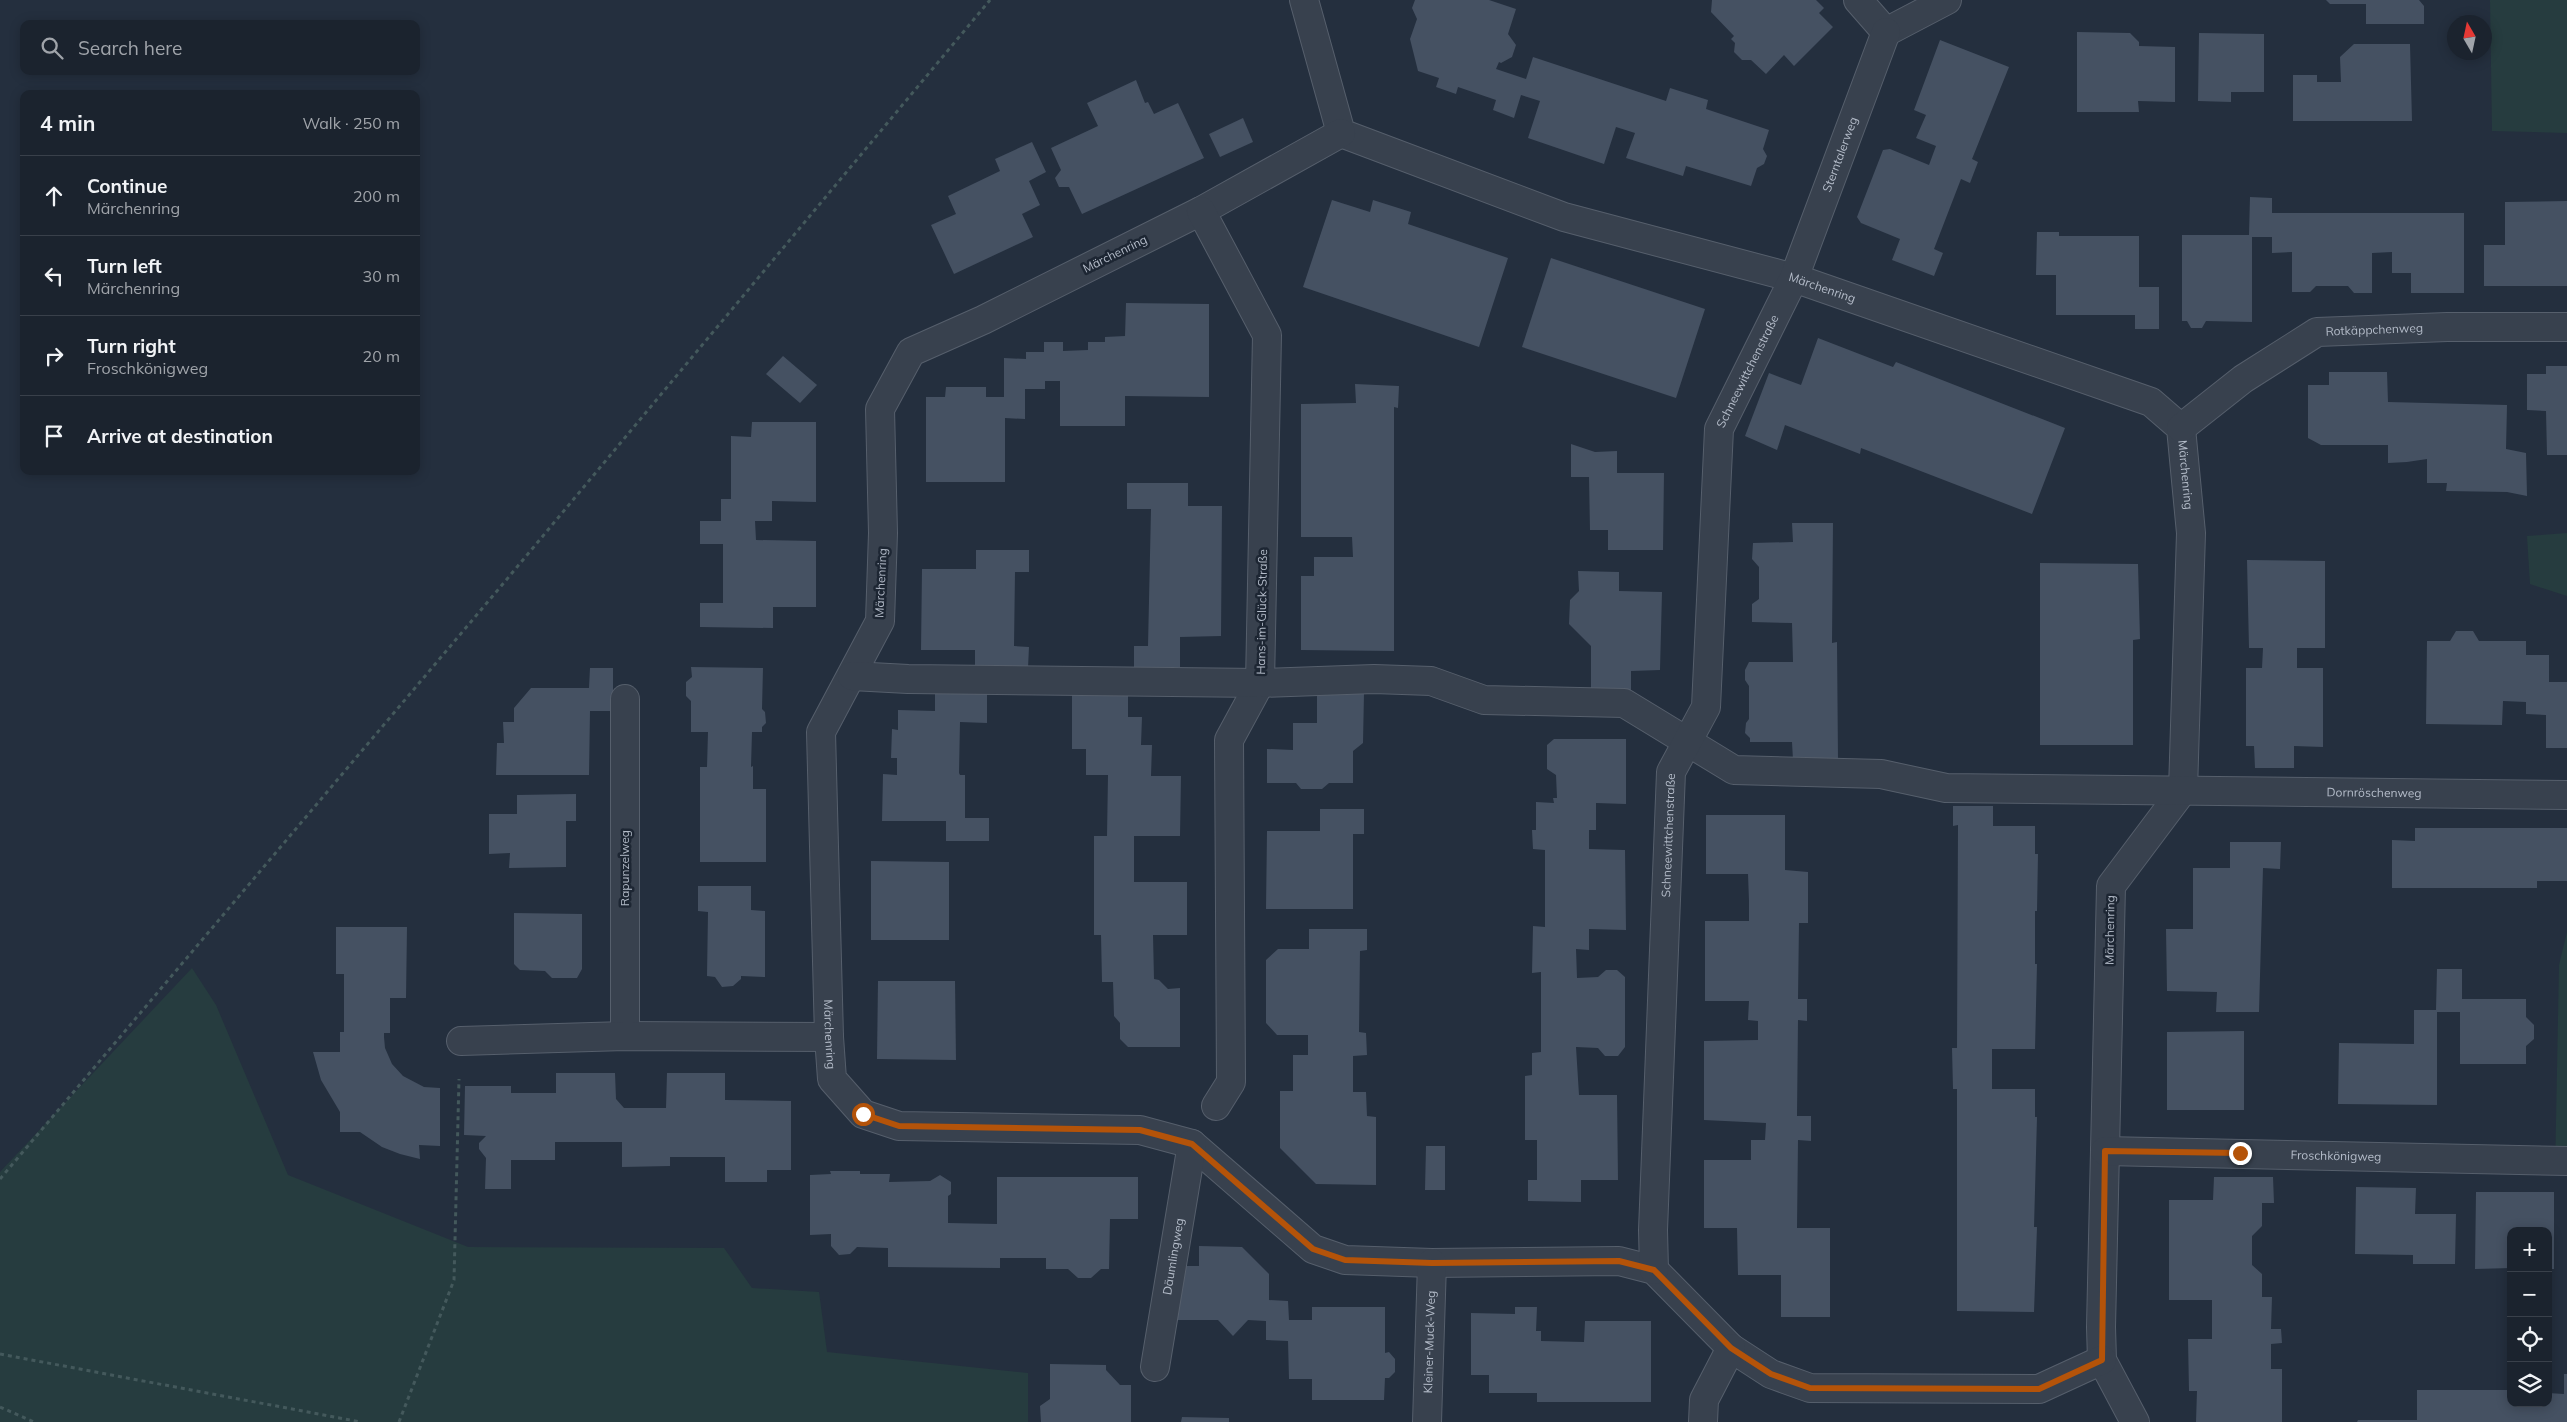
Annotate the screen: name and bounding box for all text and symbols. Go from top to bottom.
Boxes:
north arrow [2447,15,2492,60]
search box [20,20,420,75]
icon: search [38,34,66,62]
text: Search here [78,36,182,60]
text: 4 min [40,110,95,136]
text: Walk · 250 m [302,113,400,133]
street label: Sterntalerweg [1819,115,1861,194]
text: Continue [87,174,167,198]
icon: ahead [40,182,68,210]
text: 200 m [353,186,400,206]
text: Märchenring [87,198,180,218]
street label: Märchenring [1080,232,1149,276]
text: Turn left [87,254,162,278]
icon: left [40,262,68,290]
text: 30 m [363,266,400,286]
street label: Märchenring [1787,269,1858,306]
text: Märchenring [87,278,180,298]
street label: Schneewittchenstraße [1713,312,1782,430]
street label: Rotkäppchenweg [2325,320,2423,339]
text: Turn right [87,334,176,358]
icon: right [40,342,68,370]
text: 20 m [363,346,400,366]
text: Froschkönigweg [87,358,208,378]
icon: arrive [40,422,68,450]
text: Arrive at destination [87,424,273,448]
street label: Märchenring [2175,439,2197,510]
street label: Märchenring [871,548,890,618]
street label: Hans-im-Glück-Straße [1253,549,1270,675]
street label: Schneewittchenstraße [1658,773,1678,898]
street label: Dornröschenweg [2327,784,2422,800]
street label: Rapunzelweg [617,830,632,906]
street label: Märchenring [2101,895,2118,965]
street label: Märchenring [821,999,839,1070]
route start [852,1103,875,1126]
route end [2229,1142,2252,1165]
street label: Froschkönigweg [2290,1147,2382,1164]
street label: Däumlingweg [1159,1217,1187,1296]
map controls [2507,1227,2552,1407]
button: + [2507,1227,2552,1272]
button: − [2507,1272,2552,1317]
street label: Kleiner-Muck-Weg [1420,1290,1438,1394]
button: locate [2507,1317,2552,1362]
button: layers [2507,1362,2552,1407]

